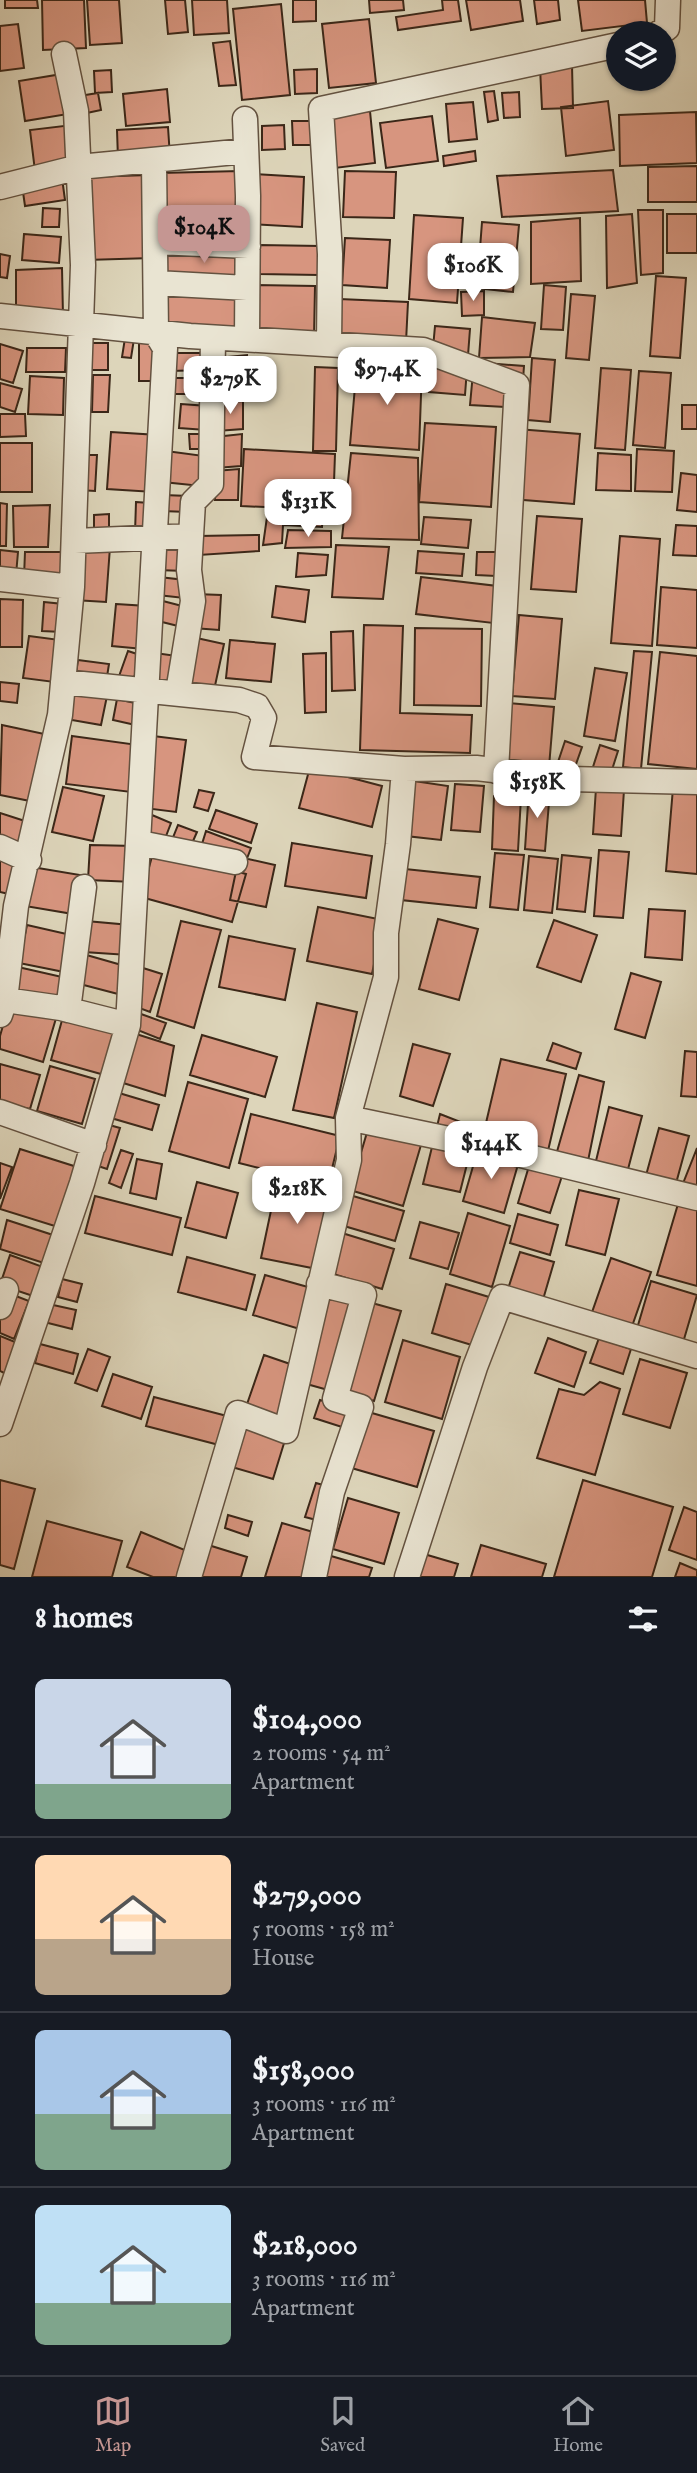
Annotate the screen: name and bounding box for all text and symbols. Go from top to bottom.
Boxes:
map controls [606,21,676,91]
button: layers [606,21,676,91]
pin: $104K [155,205,253,265]
text: $104K [174,213,234,242]
pin: $106K [424,244,522,303]
text: $106K [444,251,502,280]
pin: $97.4K [330,348,444,407]
text: $97.4K [354,355,420,384]
pin: $279K [181,356,279,416]
text: $279K [200,364,260,393]
pin: $131K [259,480,357,539]
text: $131K [280,487,336,516]
pin: $158K [488,760,586,820]
text: $158K [509,768,565,797]
pin: $144K [442,1122,540,1181]
text: $144K [461,1129,521,1158]
pin: $218K [248,1166,346,1226]
text: $218K [268,1174,326,1203]
text: 8 homes [35,1600,133,1638]
icon: filters [624,1600,662,1638]
text: $104,000 [252,1701,362,1739]
icon: home [91,1707,175,1791]
text: 2 rooms · 54 m² [252,1739,391,1768]
text: Apartment [252,1768,355,1797]
text: $279,000 [252,1877,362,1915]
icon: home [91,1883,175,1967]
text: 5 rooms · 158 m² [252,1915,395,1944]
text: House [252,1944,314,1973]
text: $158,000 [252,2052,355,2090]
icon: home [91,2058,175,2142]
text: 3 rooms · 116 m² [252,2090,396,2119]
text: Apartment [252,2119,355,2148]
text: $218,000 [252,2227,358,2265]
icon: home [91,2233,175,2317]
text: 3 rooms · 116 m² [252,2265,396,2294]
text: Apartment [252,2294,355,2323]
tab: Map [94,2392,132,2458]
tab: Saved [320,2392,365,2458]
tab: Home [553,2392,603,2458]

